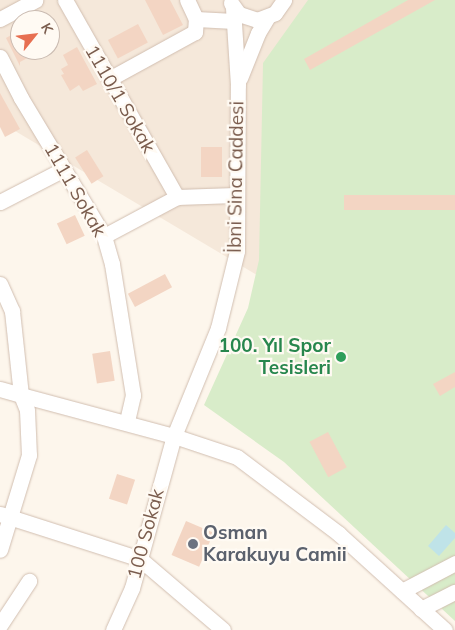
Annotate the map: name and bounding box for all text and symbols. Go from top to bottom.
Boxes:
north arrow [10,10,60,60]
text: K [37,20,57,37]
street label: 1110/1 Sokak [80,41,160,157]
street label: İbni Sina Caddesi [223,101,249,253]
street label: 1111 Sokak [39,139,111,241]
place label: 100. Yıl Spor Tesisleri [219,335,331,379]
marker: 100. Yıl Spor Tesisleri [335,351,347,363]
street label: 100 Sokak [123,486,169,582]
place label: Osman Karakuyu Camii [203,522,347,566]
marker: Osman Karakuyu Camii [187,538,199,550]

